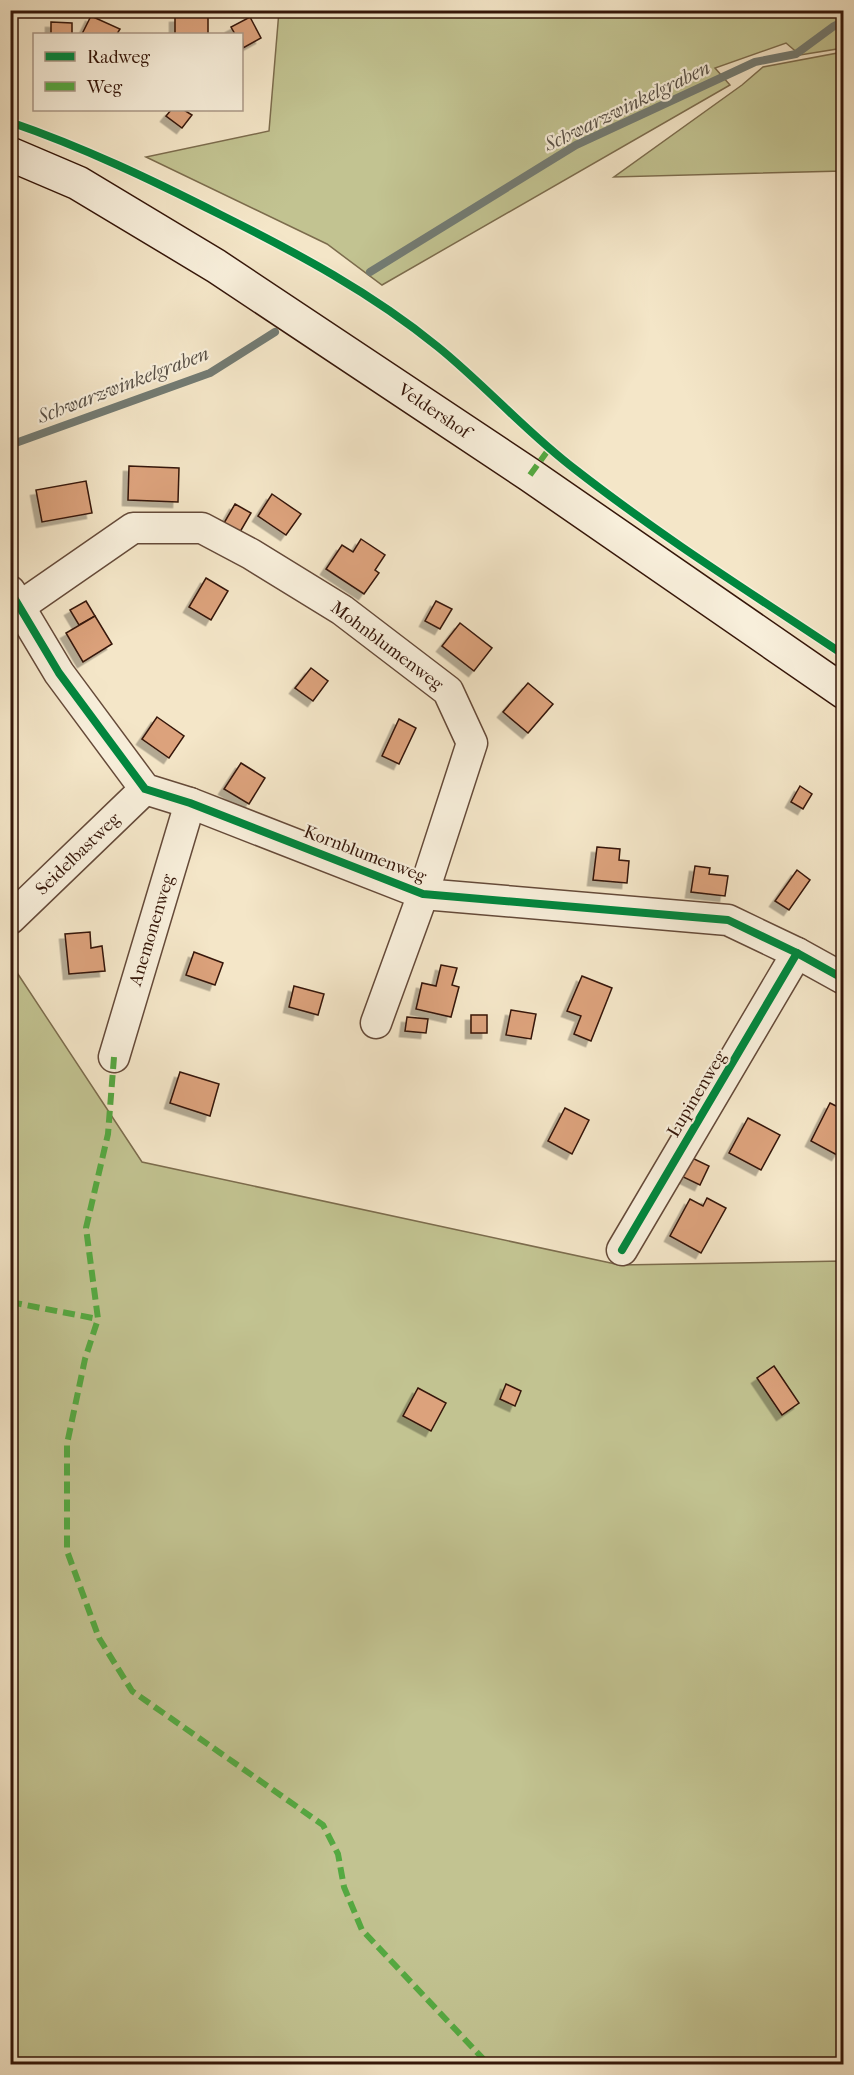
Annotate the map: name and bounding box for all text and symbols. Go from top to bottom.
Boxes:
legend [33,33,243,111]
text: Radweg [87,47,150,68]
water label: Schwarzwinkelgraben [539,56,714,157]
text: Weg [86,77,122,98]
water label: Schwarzwinkelgraben [33,342,212,429]
street label: Veldershof [393,379,477,445]
street label: Mohnblumenweg [327,597,448,695]
street label: Seidelbastweg [31,808,125,900]
street label: Kornblumenweg [301,821,430,887]
street label: Anemonenweg [125,871,179,989]
street label: Lupinenweg [663,1047,731,1141]

